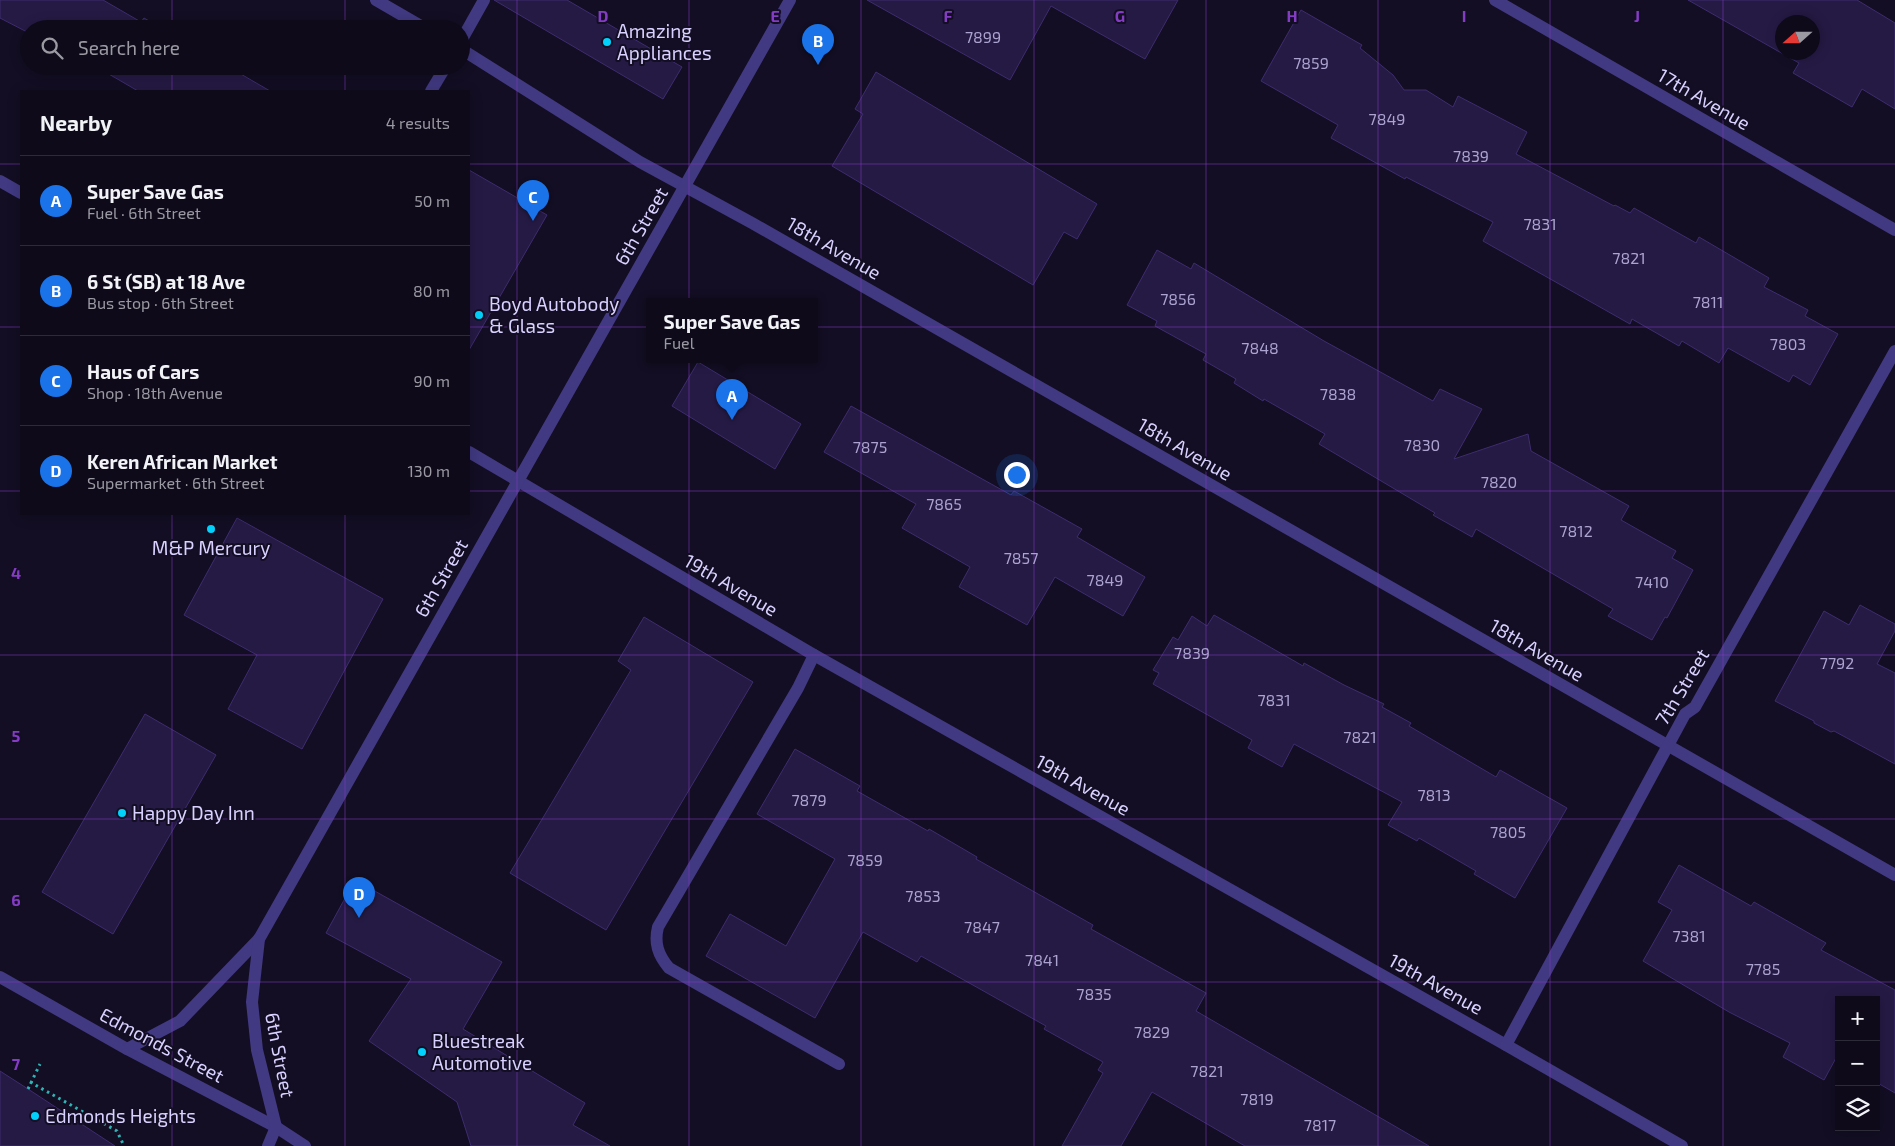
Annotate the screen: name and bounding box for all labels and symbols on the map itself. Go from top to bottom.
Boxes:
text: D [598,6,609,25]
text: E [770,6,780,25]
text: F [944,6,953,25]
text: G [1115,6,1125,25]
text: H [1286,6,1298,25]
text: I [1462,6,1466,25]
text: J [1634,6,1640,25]
north arrow [1775,15,1820,60]
place label: Amazing Appliances [617,19,712,64]
pin: B [802,24,834,65]
house number: 7899 [965,27,1001,46]
marker: Amazing Appliances [601,36,613,48]
house number: 7859 [1293,53,1329,72]
street label: 17th Avenue [1654,63,1755,134]
house number: 7849 [1369,109,1405,128]
house number: 7839 [1453,146,1489,165]
pin: C [517,180,549,221]
street label: 6th Street [609,183,672,269]
street label: 18th Avenue [783,211,885,284]
house number: 7831 [1523,214,1557,233]
house number: 7821 [1612,248,1646,267]
house number: 7856 [1160,289,1196,308]
place label: Boyd Autobody & Glass [489,292,619,337]
house number: 7811 [1693,292,1723,311]
marker: Boyd Autobody & Glass [473,309,485,321]
house number: 7803 [1770,334,1806,353]
house number: 7848 [1241,338,1279,357]
pin: A [716,379,748,420]
house number: 7838 [1320,384,1356,403]
street label: 18th Avenue [1134,412,1236,485]
house number: 7830 [1404,435,1440,454]
house number: 7875 [853,437,887,456]
your location [1004,462,1030,488]
house number: 7820 [1481,472,1517,491]
house number: 7865 [926,494,962,513]
house number: 7812 [1559,521,1593,540]
marker: M&P Mercury [205,523,217,535]
street label: 6th Street [409,535,472,621]
place label: M&P Mercury [152,536,270,559]
house number: 7857 [1004,548,1038,567]
street label: 19th Avenue [680,549,782,621]
text: 4 [11,563,21,582]
house number: 7849 [1087,570,1123,589]
house number: 7410 [1635,572,1669,591]
street label: 18th Avenue [1486,613,1588,686]
house number: 7839 [1174,643,1210,662]
street label: 7th Street [1650,644,1713,729]
house number: 7792 [1820,653,1854,672]
house number: 7831 [1257,690,1291,709]
text: 5 [12,726,21,745]
house number: 7821 [1343,727,1377,746]
street label: 19th Avenue [1032,749,1134,820]
house number: 7813 [1417,785,1451,804]
house number: 7879 [791,790,827,809]
place label: Happy Day Inn [132,801,255,824]
marker: Happy Day Inn [116,807,128,819]
house number: 7805 [1490,822,1526,841]
house number: 7859 [847,850,883,869]
pin: D [343,877,375,918]
house number: 7853 [905,886,941,905]
text: 6 [11,890,21,909]
house number: 7847 [964,917,1000,936]
house number: 7381 [1672,926,1706,945]
street label: 19th Avenue [1385,948,1487,1019]
house number: 7841 [1025,950,1059,969]
house number: 7785 [1746,959,1780,978]
house number: 7835 [1076,984,1112,1003]
street label: Edmonds Street [96,1002,228,1087]
street label: 6th Street [261,1010,300,1099]
house number: 7829 [1134,1022,1170,1041]
place label: Bluestreak Automotive [432,1029,532,1074]
marker: Bluestreak Automotive [416,1046,428,1058]
text: 7 [12,1054,21,1073]
house number: 7821 [1190,1061,1224,1080]
house number: 7819 [1240,1089,1274,1108]
place label: Edmonds Heights [45,1104,196,1127]
marker: Edmonds Heights [29,1110,41,1122]
house number: 7817 [1304,1115,1336,1134]

